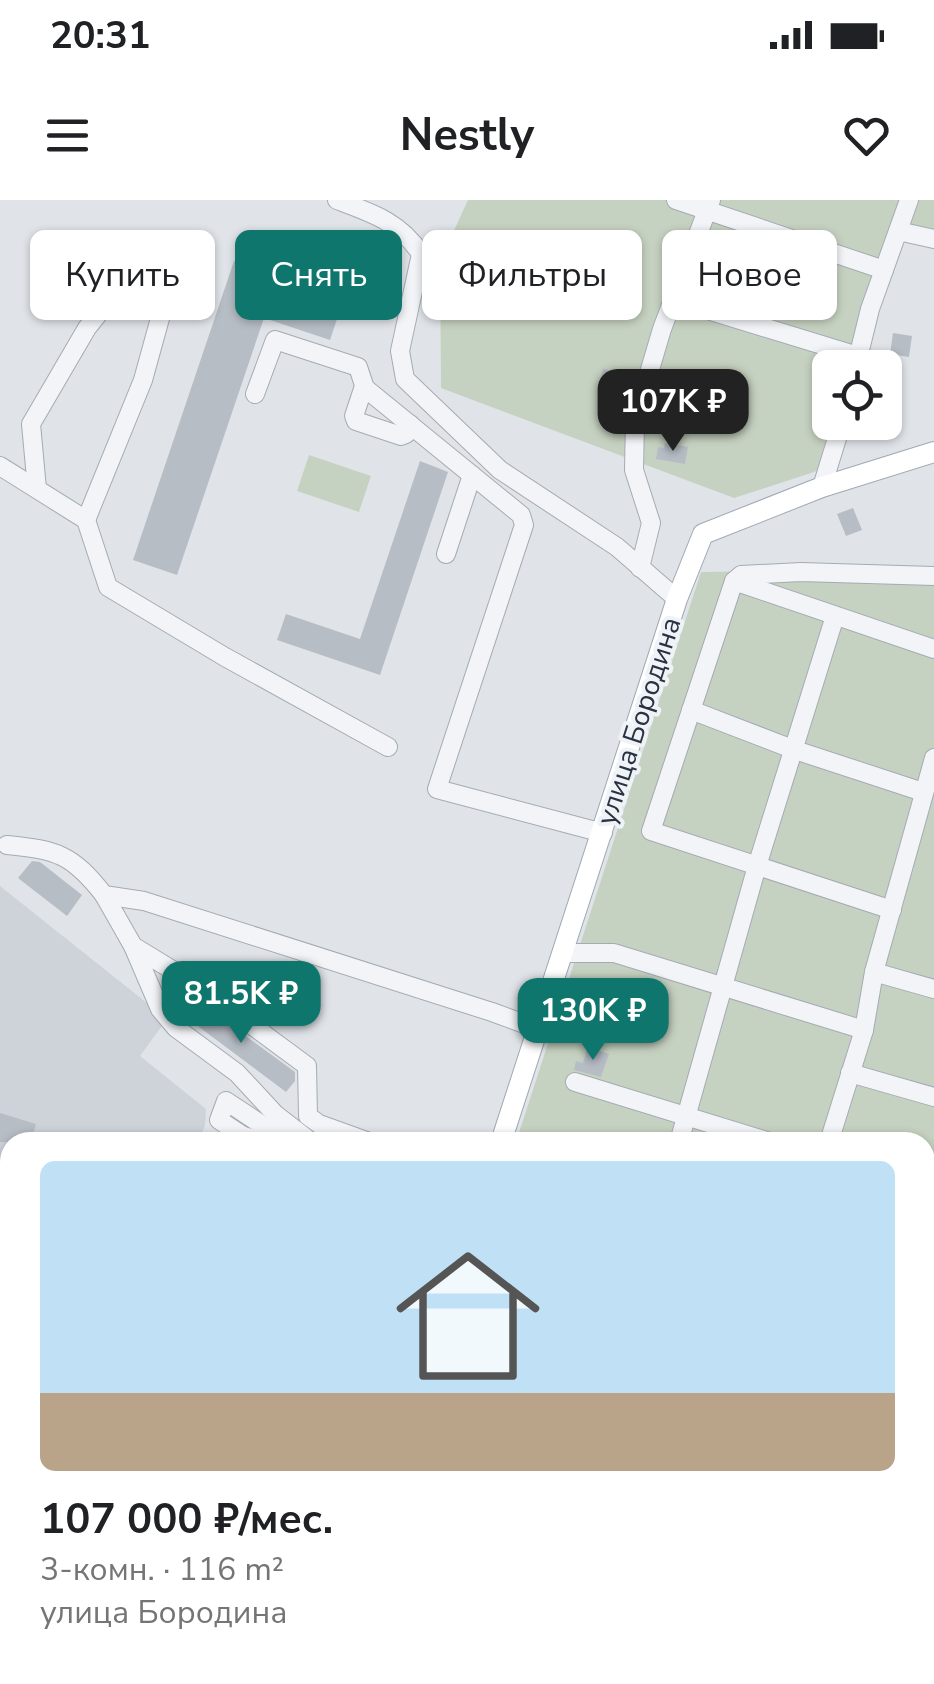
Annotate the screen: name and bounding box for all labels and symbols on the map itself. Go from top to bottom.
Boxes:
pin: 107K ₽ [592,369,754,454]
street label: улица Бородина [587,612,691,830]
pin: 81.5K ₽ [149,961,333,1046]
pin: 130K ₽ [512,978,674,1063]

